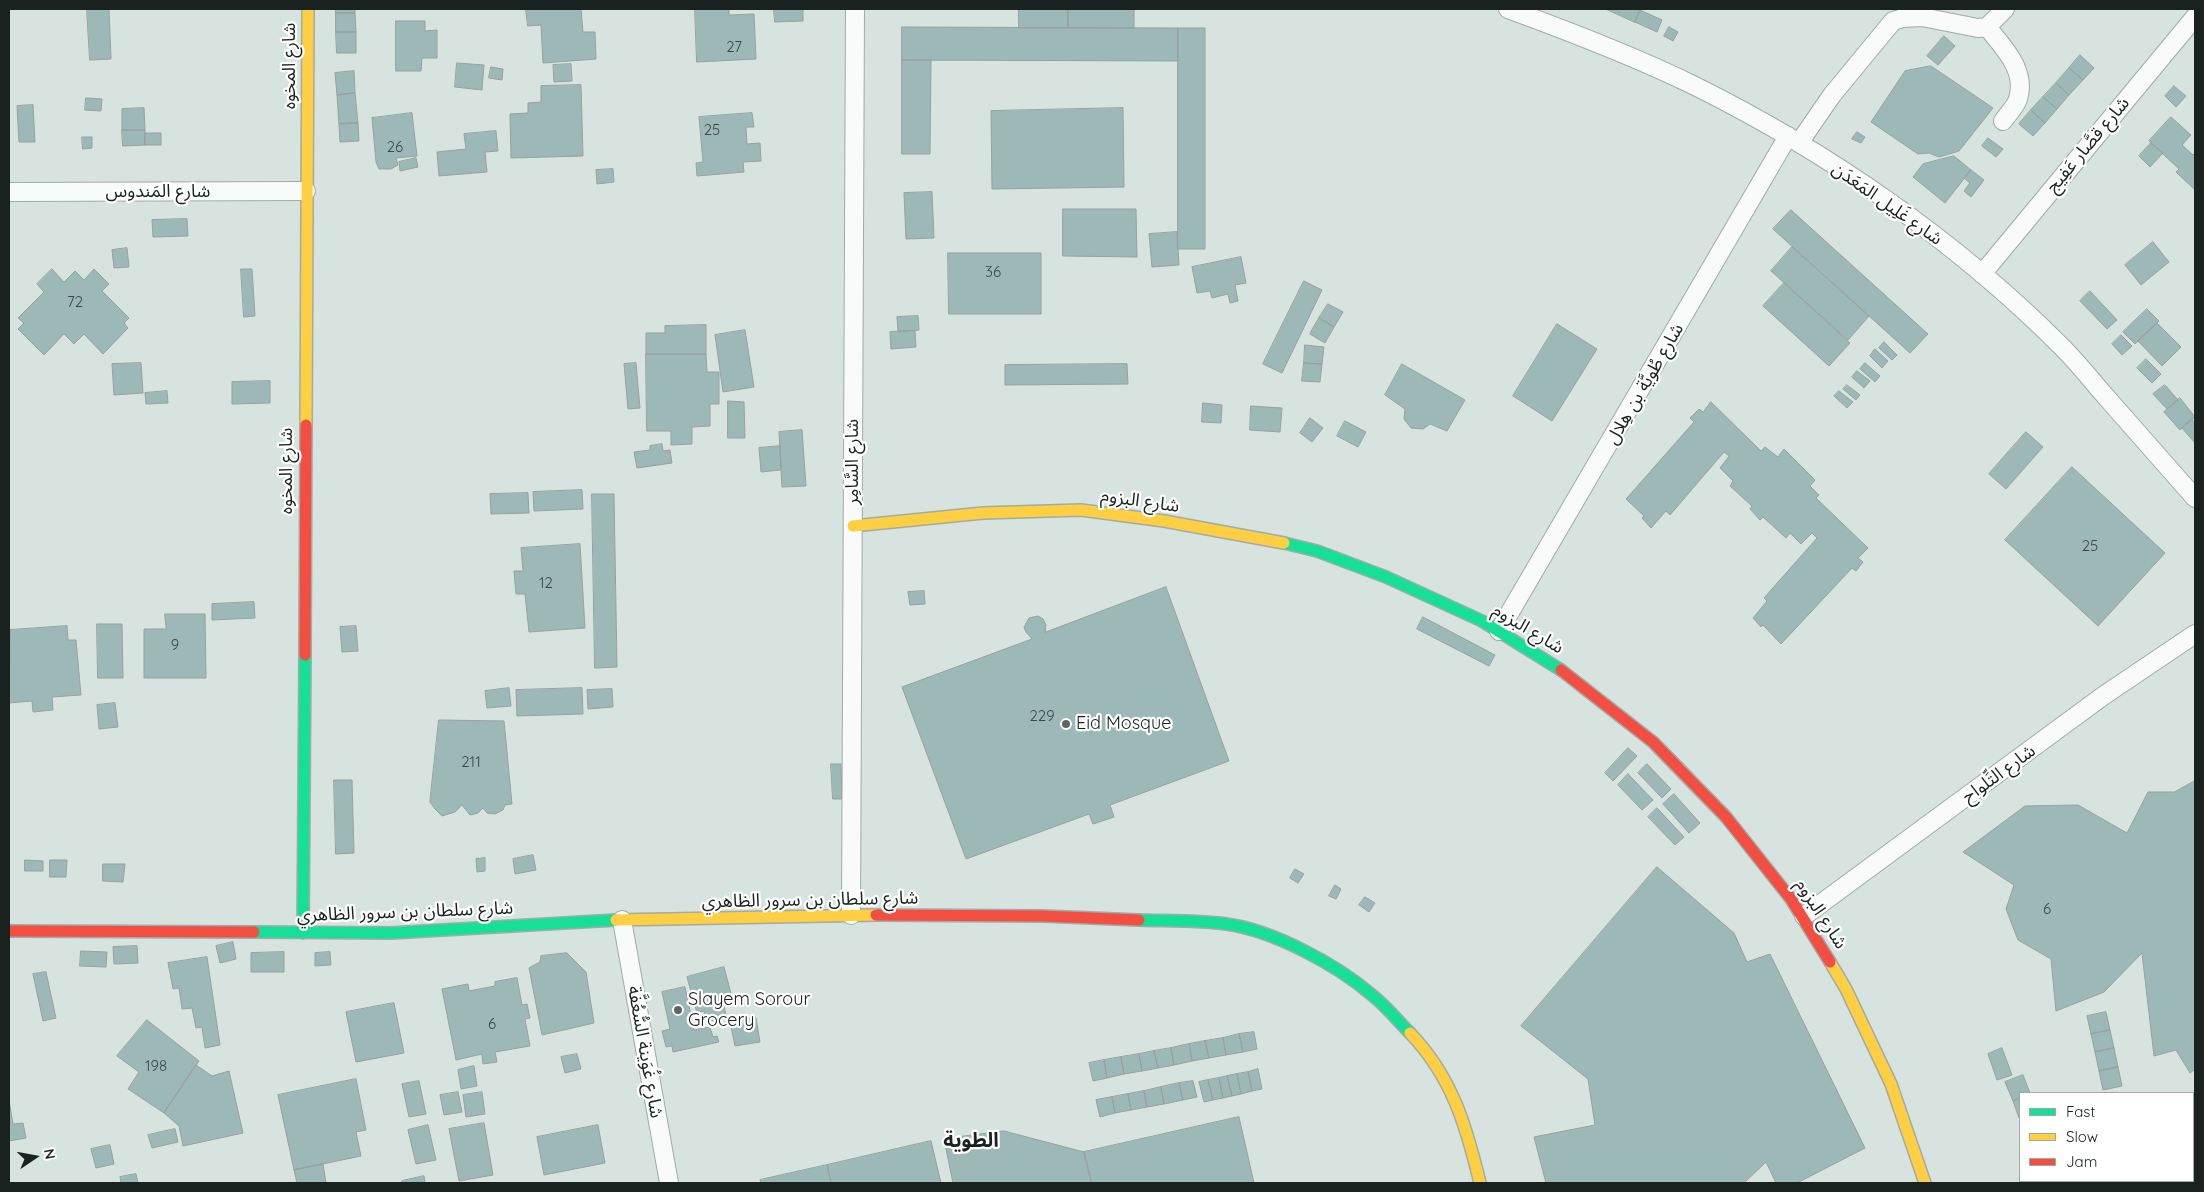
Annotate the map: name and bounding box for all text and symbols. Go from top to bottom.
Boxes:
street label: شارع المخوه [279,23,301,109]
house number: 27 [726,38,742,56]
street label: شارع قصَّار عَفِيج [2042,93,2134,197]
house number: 25 [704,121,720,139]
house number: 26 [387,138,403,156]
street label: شارع غَلِيل المَعَدَن [1828,158,1946,250]
street label: شارع المَندوس [106,181,210,203]
house number: 36 [985,263,1001,281]
house number: 72 [67,293,83,311]
street label: شارع طُويَّة بن هِلال [1602,320,1688,448]
street label: شارع السَّامِر [842,419,864,505]
street label: شارع المخوه [276,428,298,514]
street label: شارع البزوم [1099,485,1181,517]
house number: 25 [2082,537,2098,555]
house number: 12 [539,574,553,592]
street label: شارع البزوم [1489,599,1567,659]
house number: 9 [171,636,179,654]
house number: 229 [1030,707,1054,725]
place label: Eid Mosque [1076,713,1171,735]
marker: Eid Mosque [1060,718,1072,730]
street label: شارع التِّلواح [1958,740,2040,808]
house number: 211 [461,753,481,771]
street label: شارع البزوم [1790,875,1852,953]
street label: شارع سلطان بن سرور الظاهري [702,887,918,913]
street label: شارع سلطان بن سرور الظاهري [296,897,514,927]
house number: 6 [2043,900,2051,918]
street label: شارع غُوَينة السُّعُفَّة [623,984,667,1120]
place label: Slayem Sorour Grocery [688,989,810,1032]
marker: Slayem Sorour Grocery [672,1004,684,1016]
house number: 6 [488,1015,496,1033]
house number: 198 [145,1057,167,1075]
legend [2019,1092,2194,1182]
text: Fast [2066,1102,2095,1121]
text: Slow [2066,1127,2098,1146]
district label: الطوية [943,1129,999,1153]
north arrow [10,1132,60,1182]
text: N [40,1147,60,1161]
text: Jam [2066,1152,2097,1171]

